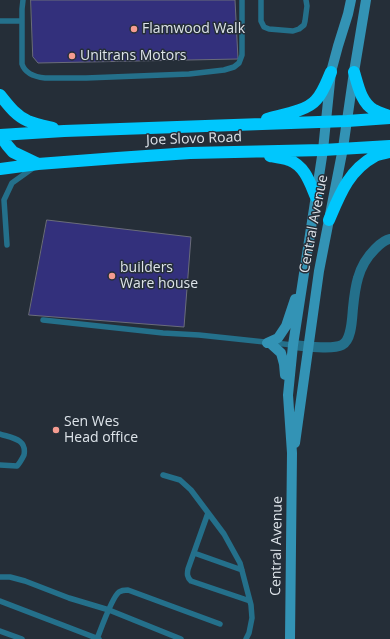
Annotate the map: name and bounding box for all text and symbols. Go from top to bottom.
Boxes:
place label: Flamwood Walk [142,21,245,37]
marker: Flamwood Walk [129,24,139,34]
place label: Unitrans Motors [80,48,187,64]
marker: Unitrans Motors [67,51,77,61]
street label: Joe Slovo Road [146,129,242,149]
street label: Central Avenue [296,173,332,275]
place label: builders Ware house [120,260,198,292]
marker: builders Ware house [107,271,117,281]
place label: Sen Wes Head office [64,414,138,446]
marker: Sen Wes Head office [51,425,61,435]
street label: Central Avenue [268,496,286,596]

